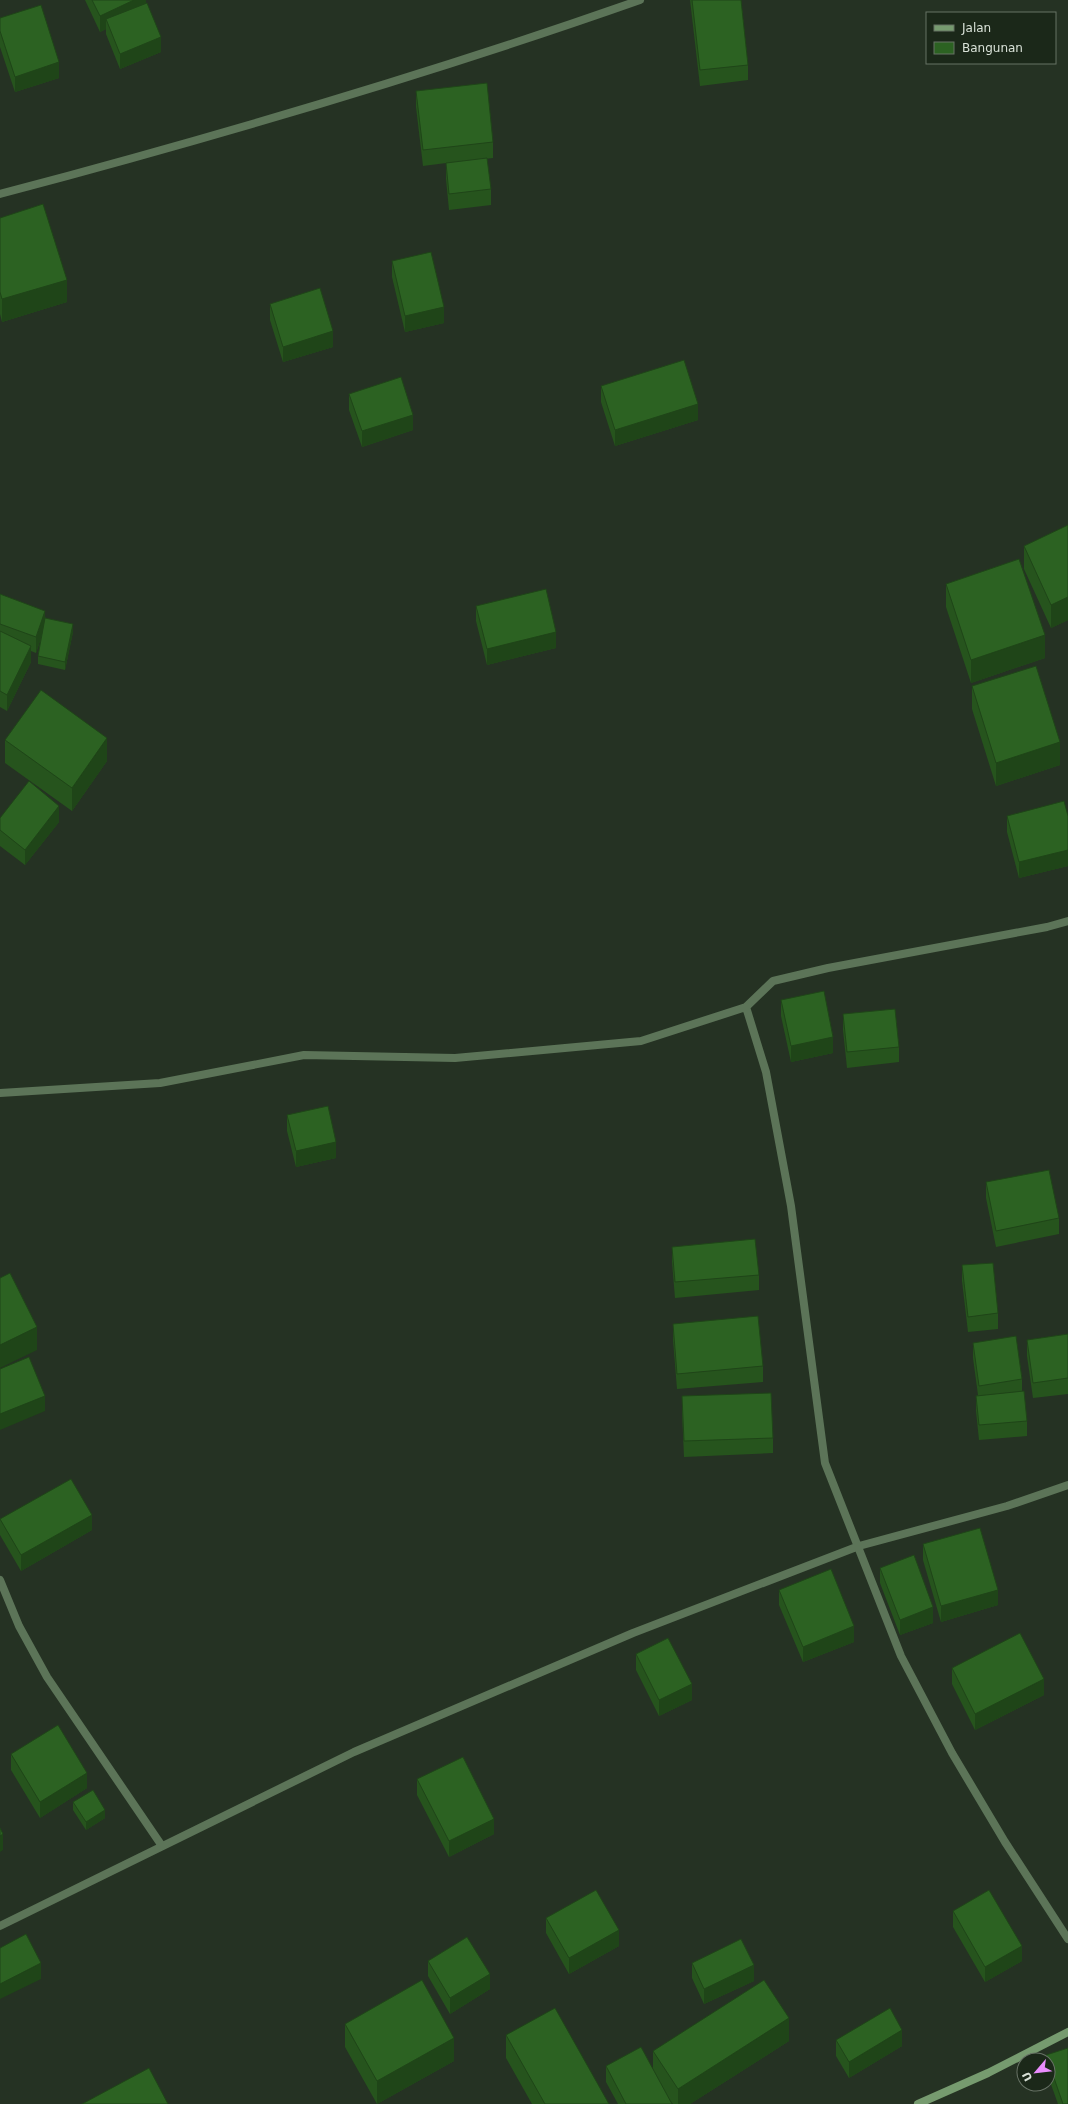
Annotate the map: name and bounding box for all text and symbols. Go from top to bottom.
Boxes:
legend [926,12,1056,64]
text: Jalan [961,21,991,35]
text: Bangunan [962,41,1023,55]
north arrow [1016,2052,1056,2092]
text: U [1020,2069,1035,2083]

